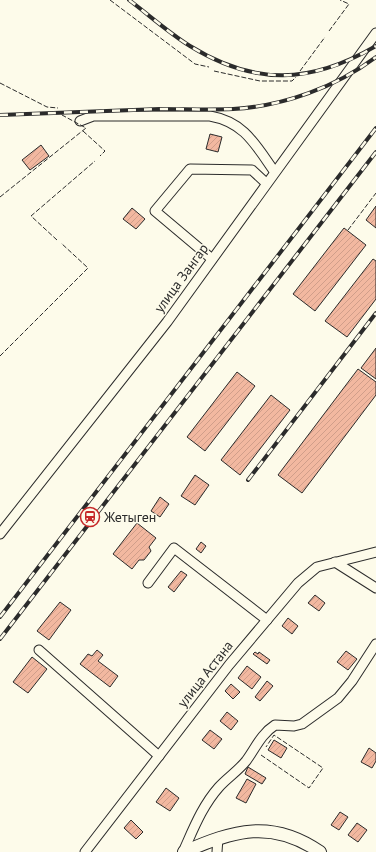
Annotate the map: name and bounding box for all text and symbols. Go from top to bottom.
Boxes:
street label: улица Зангар [150,240,212,316]
station icon: Жетыген [79,506,101,528]
place label: Жетыген [103,508,156,526]
street label: улица Астана [173,637,237,711]

